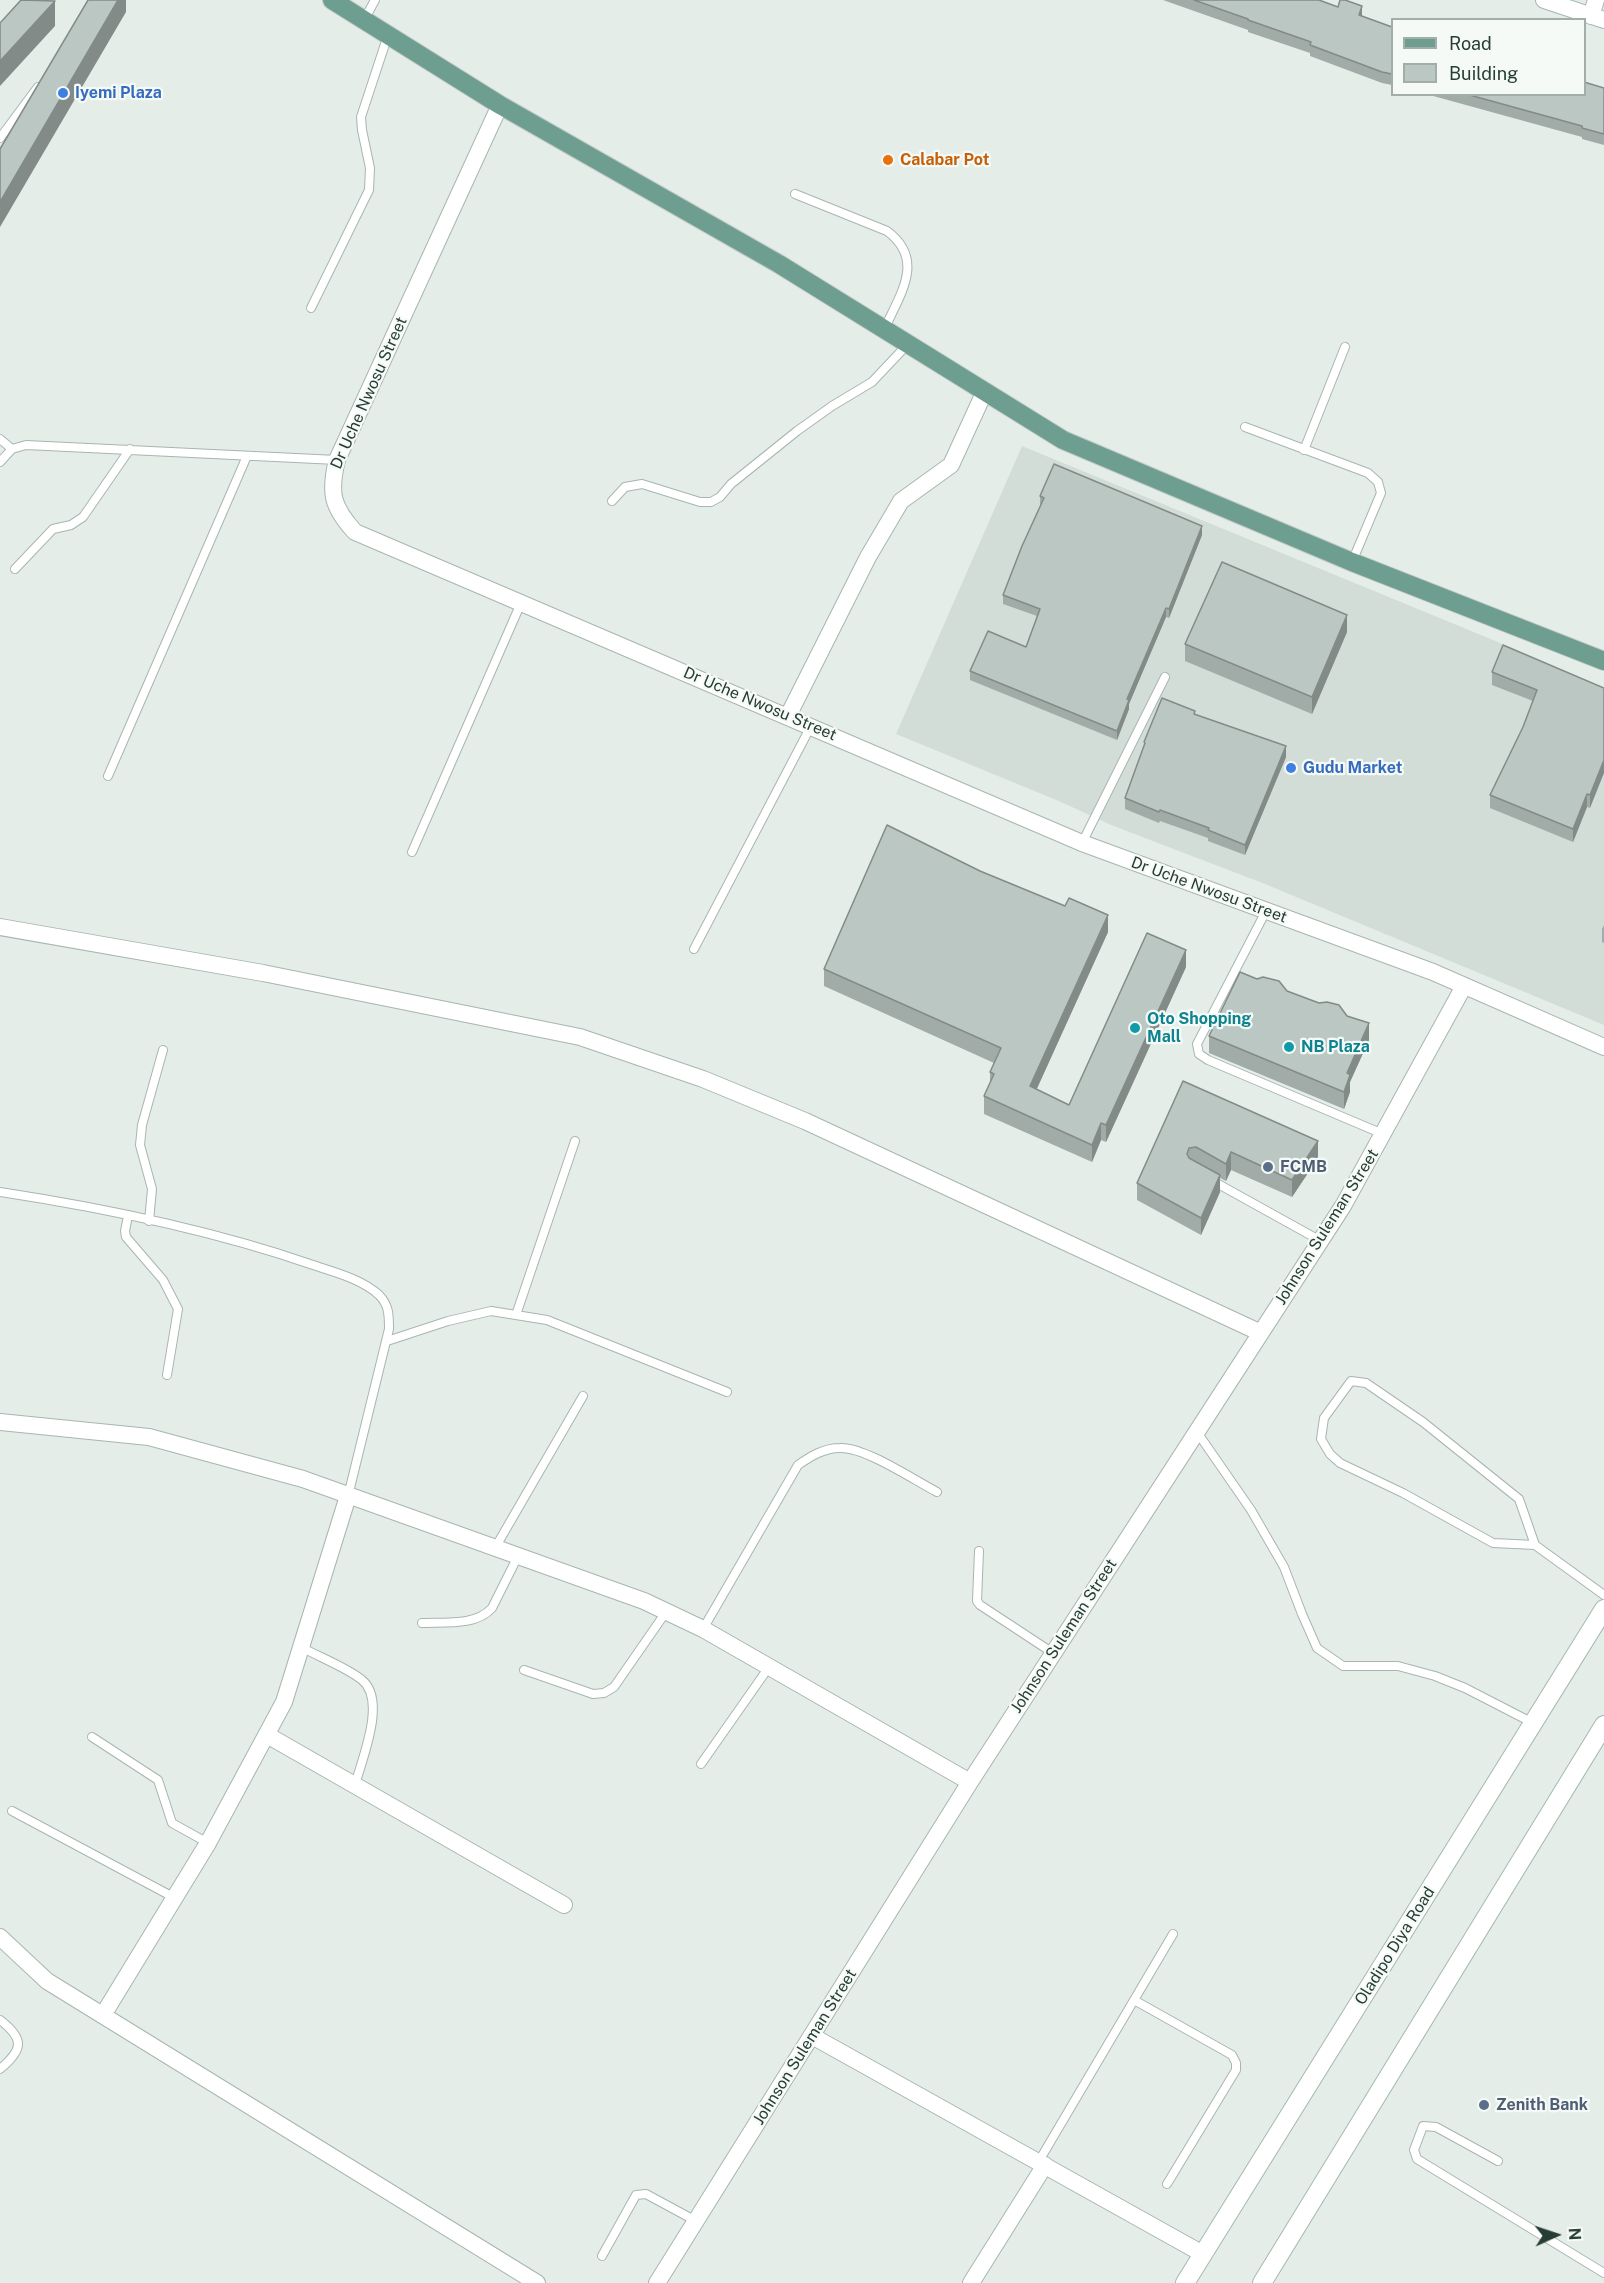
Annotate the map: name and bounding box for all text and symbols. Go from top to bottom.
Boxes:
legend [1391,18,1586,96]
text: Road [1449,33,1492,54]
text: Building [1449,63,1518,84]
place label: Iyemi Plaza [75,83,162,103]
marker: Iyemi Plaza [56,86,70,100]
place label: Calabar Pot [900,150,989,170]
marker: Calabar Pot [881,153,895,167]
street label: Dr Uche Nwosu Street [327,314,411,472]
street label: Dr Uche Nwosu Street [680,663,840,745]
place label: Gudu Market [1303,758,1402,778]
marker: Gudu Market [1284,761,1298,775]
street label: Dr Uche Nwosu Street [1128,853,1290,927]
place label: Oto Shopping Mall [1147,1009,1251,1047]
marker: Oto Shopping Mall [1128,1021,1142,1035]
place label: NB Plaza [1301,1037,1370,1057]
marker: NB Plaza [1282,1040,1296,1054]
street label: Johnson Suleman Street [1271,1146,1383,1308]
place label: FCMB [1280,1157,1327,1177]
marker: FCMB [1261,1160,1275,1174]
street label: Johnson Suleman Street [1007,1555,1121,1717]
street label: Oladipo Diya Road [1351,1883,1439,2009]
street label: Johnson Suleman Street [749,1966,861,2128]
place label: Zenith Bank [1496,2095,1588,2115]
marker: Zenith Bank [1477,2098,1491,2112]
north arrow [1526,2205,1586,2265]
text: N [1565,2227,1584,2241]

